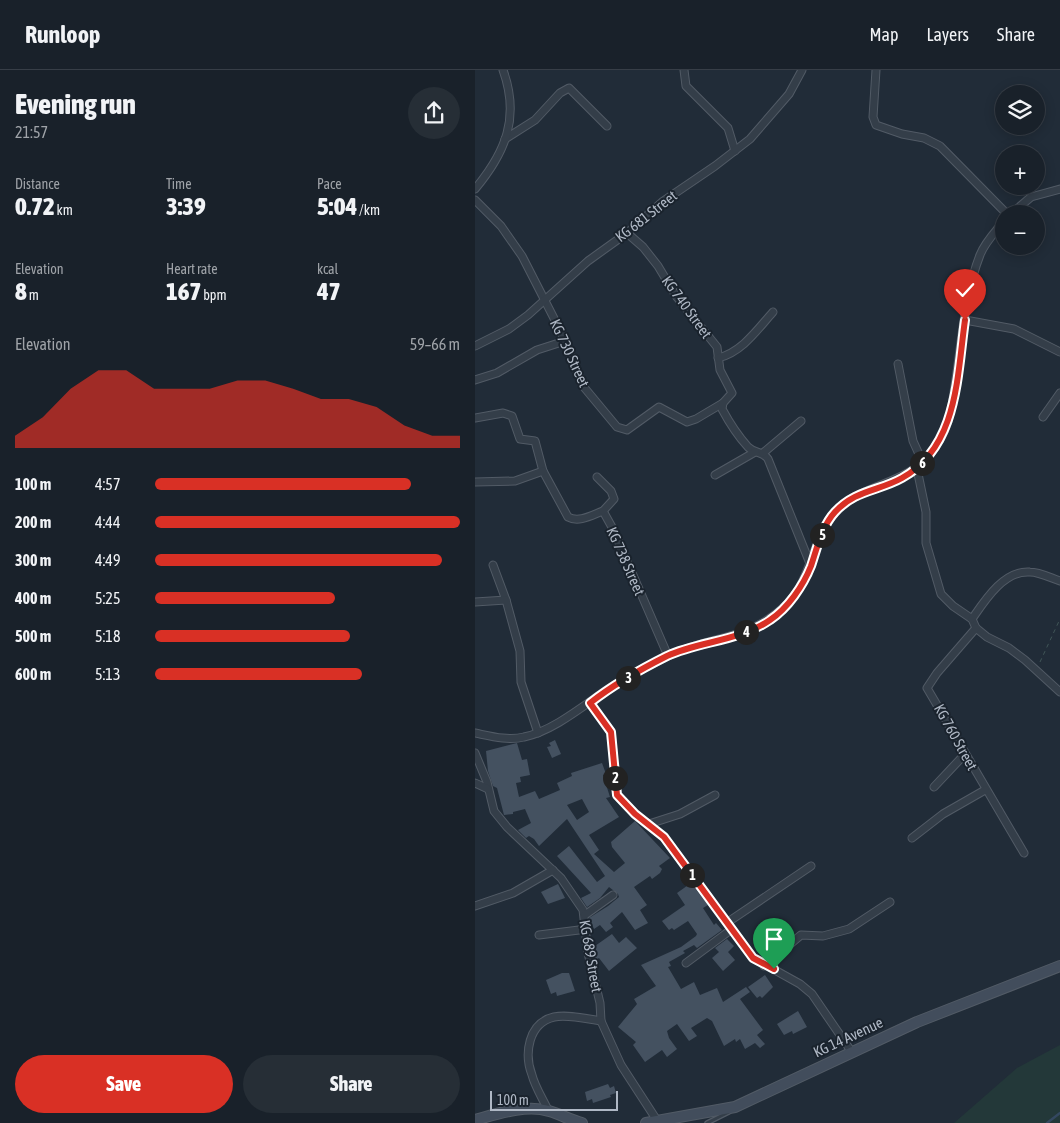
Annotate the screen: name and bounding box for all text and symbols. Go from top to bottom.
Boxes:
text: Runloop [25,21,100,48]
text: Map [869,24,898,45]
text: Layers [926,24,969,45]
text: Share [997,24,1035,45]
map controls [995,85,1045,255]
button: layers [995,85,1045,135]
button: share [408,87,460,139]
text: Evening run [15,88,136,120]
text: 21:57 [15,123,48,141]
button: + [995,145,1045,195]
text: Distance [15,176,60,192]
text: Time [166,176,192,192]
text: Pace [317,176,342,192]
street label: KG 681 Street [612,187,680,245]
text: 0.72 [15,192,55,220]
text: 3:39 [166,192,206,220]
text: 5:04 [317,192,357,220]
text: km [55,202,73,218]
text: /km [357,202,380,218]
button: − [995,205,1045,255]
text: Elevation [15,261,64,277]
text: Heart rate [166,261,218,277]
text: kcal [317,261,338,277]
pin [944,269,986,320]
street label: KG 740 Street [659,272,715,342]
icon: check [951,276,979,304]
text: 8 [15,277,27,305]
text: 167 [166,277,201,305]
text: 47 [317,277,341,305]
text: m [27,287,39,303]
text: bpm [201,287,227,303]
street label: KG 730 Street [547,316,593,390]
text: Elevation [15,335,70,353]
text: 59–66 m [410,335,460,353]
pin: 6 [909,450,935,476]
text: 6 [919,455,926,471]
text: 100 m [15,475,51,493]
text: 4:57 [95,475,120,493]
text: 200 m [15,513,51,531]
text: 4:44 [95,513,120,531]
pin: 5 [809,522,835,548]
street label: KG 738 Street [603,524,649,598]
text: 5 [819,527,826,543]
text: 300 m [15,551,51,569]
text: 4:49 [95,551,120,569]
text: 400 m [15,589,51,607]
text: 5:25 [95,589,120,607]
pin: 4 [733,620,759,644]
text: 4 [743,624,750,640]
text: 500 m [15,627,51,645]
text: 5:18 [95,627,120,645]
text: 600 m [15,665,51,683]
text: 5:13 [95,665,120,683]
pin: 3 [615,666,641,690]
text: 3 [625,670,632,686]
street label: KG 760 Street [931,701,981,773]
pin: 2 [603,766,627,790]
text: 2 [612,770,619,786]
pin: 1 [679,862,705,888]
text: 1 [689,867,696,883]
pin [753,918,795,969]
street label: KG 689 Street [576,919,606,993]
icon: arrive [760,925,788,953]
street label: KG 14 Avenue [811,1013,886,1060]
button: Save [15,1055,233,1113]
button: Share [243,1055,460,1113]
scale bar [490,1088,617,1111]
text: 100 m [497,1092,529,1108]

